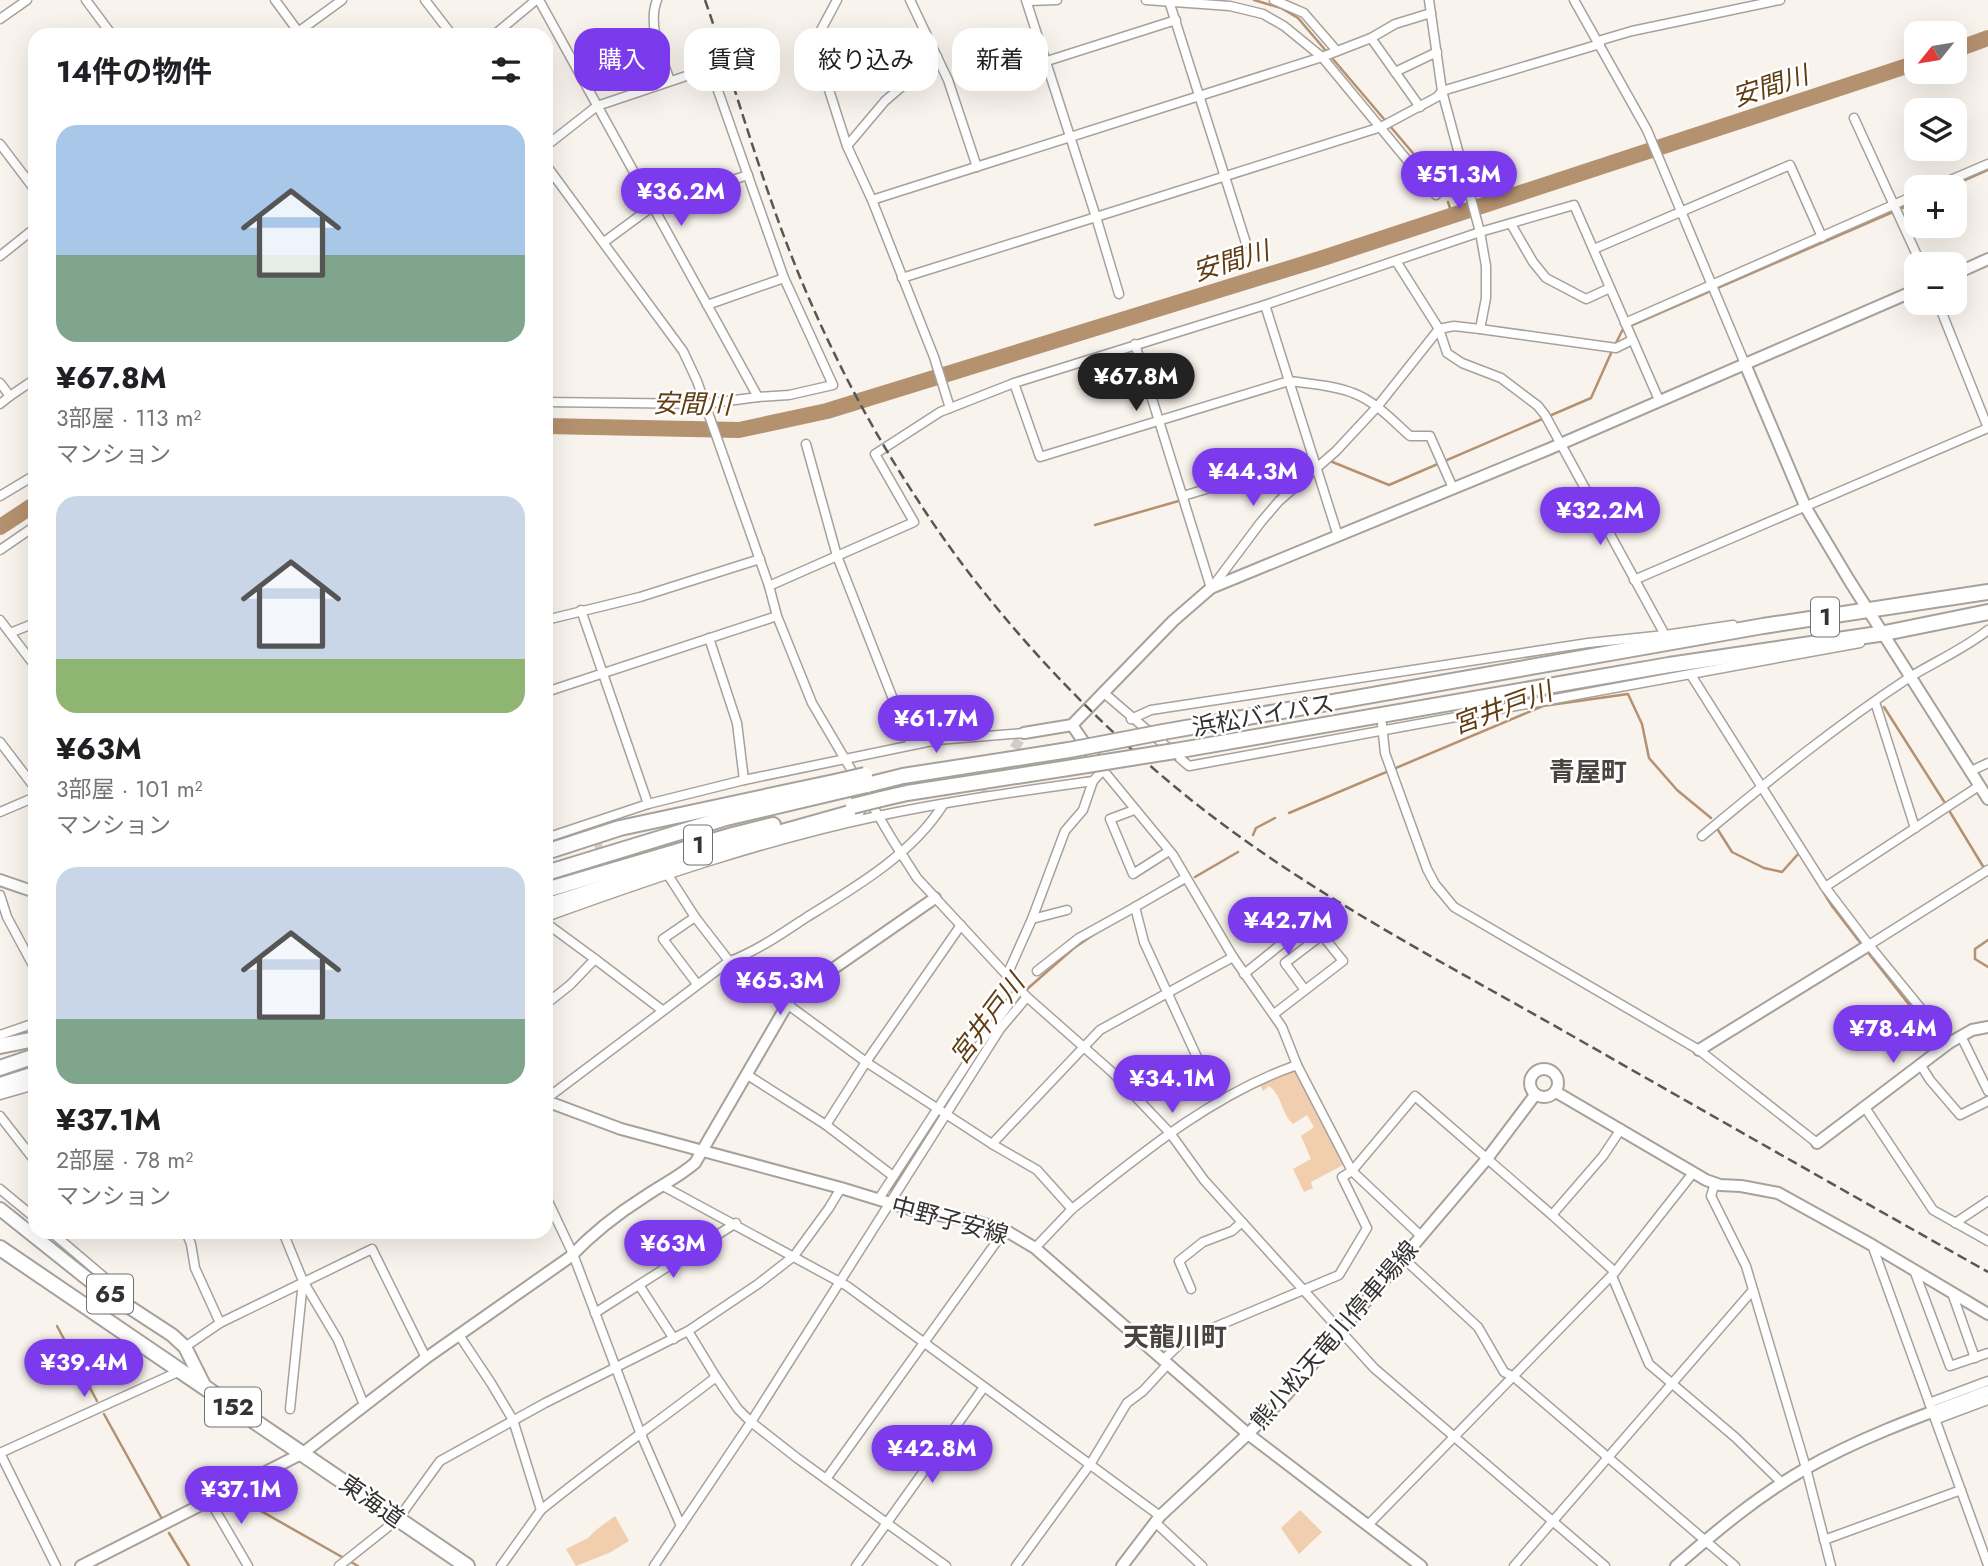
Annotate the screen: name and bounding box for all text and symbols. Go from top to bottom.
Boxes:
north arrow [1904,21,1967,84]
map controls [1904,21,1967,315]
chip: 購入 [574,28,670,91]
chip: 賃貸 [684,28,780,91]
chip: 絞り込み [794,28,938,91]
chip: 新着 [952,28,1048,91]
text: 14件の物件 [56,50,212,93]
icon: filters [487,51,525,89]
water label: 安間川 [1727,55,1816,116]
button: layers [1904,98,1967,161]
pin: ¥51.3M [1402,152,1516,211]
text: ¥51.3M [1417,157,1501,191]
pin: ¥36.2M [624,168,738,228]
icon: home [228,170,354,296]
text: ¥36.2M [637,174,725,208]
button: + [1904,175,1967,238]
water label: 安間川 [1188,231,1277,291]
button: − [1904,252,1967,315]
pin: ¥67.8M [1079,354,1193,413]
text: ¥67.8M [56,356,166,399]
text: ¥67.8M [1094,359,1178,393]
water label: 安間川 [653,384,734,424]
text: 3部屋 · 113 m² [56,401,201,435]
text: マンション [56,437,171,471]
pin: ¥44.3M [1196,448,1310,508]
text: ¥44.3M [1208,454,1298,488]
pin: ¥32.2M [1543,488,1657,547]
text: ¥32.2M [1556,493,1644,527]
icon: home [228,541,354,667]
road number: 1 [1811,597,1839,636]
water label: 宮井戸川 [1447,671,1560,744]
street label: 浜松バイパス [1189,685,1337,745]
pin: ¥61.7M [879,696,993,755]
text: ¥61.7M [894,701,978,735]
text: ¥63M [56,727,142,770]
district label: 青屋町 [1549,753,1627,791]
text: 3部屋 · 101 m² [56,772,203,806]
text: マンション [56,808,171,842]
road number: 1 [684,825,712,864]
pin: ¥42.7M [1231,898,1345,957]
text: ¥42.7M [1244,903,1332,937]
icon: home [228,912,354,1038]
pin: ¥65.3M [723,958,837,1017]
text: ¥65.3M [736,963,824,997]
water label: 宮井戸川 [941,964,1035,1072]
pin: ¥78.4M [1836,1006,1950,1065]
text: ¥78.4M [1849,1011,1937,1045]
pin: ¥34.1M [1115,1056,1229,1115]
text: ¥34.1M [1129,1061,1215,1095]
text: ¥37.1M [56,1098,161,1141]
text: 2部屋 · 78 m² [56,1143,193,1177]
text: マンション [56,1179,171,1213]
street label: 中野子安線 [888,1188,1012,1252]
pin: ¥63M [632,1220,714,1280]
text: ¥63M [640,1226,706,1260]
street label: 熊小松天竜川停車場線 [1242,1233,1426,1437]
road number: 65 [87,1274,133,1314]
district label: 天龍川町 [1123,1318,1227,1356]
pin: ¥39.4M [27,1340,141,1399]
text: ¥39.4M [40,1345,128,1379]
road number: 152 [205,1388,261,1426]
pin: ¥42.8M [875,1426,989,1485]
text: ¥42.8M [888,1431,976,1465]
pin: ¥37.1M [184,1466,298,1526]
street label: 東海道 [332,1466,412,1536]
text: ¥37.1M [201,1472,281,1506]

